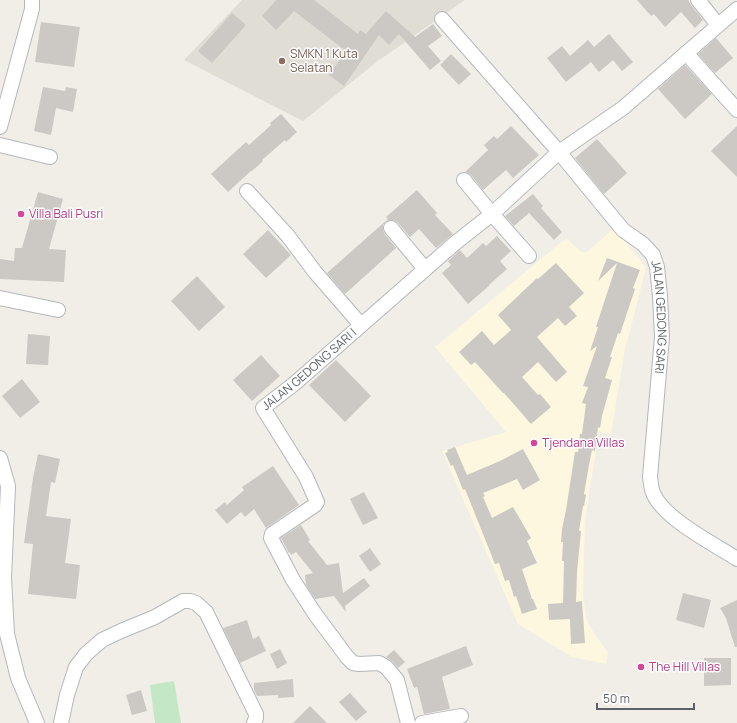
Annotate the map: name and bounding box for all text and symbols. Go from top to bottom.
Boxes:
place label: SMKN 1 Kuta Selatan [290,45,358,76]
marker: SMKN 1 Kuta Selatan [277,56,287,66]
place label: Villa Bali Pusri [29,205,103,222]
marker: Villa Bali Pusri [16,209,26,219]
street label: JALAN GEDONG SARI [647,258,671,374]
street label: JALAN GEDONG SARI I [258,324,360,414]
place label: Tjendana Villas [542,434,624,451]
marker: Tjendana Villas [529,438,539,448]
place label: The Hill Villas [649,658,720,675]
marker: The Hill Villas [636,662,646,672]
scale bar [597,685,694,711]
text: 50 m [603,690,630,707]

